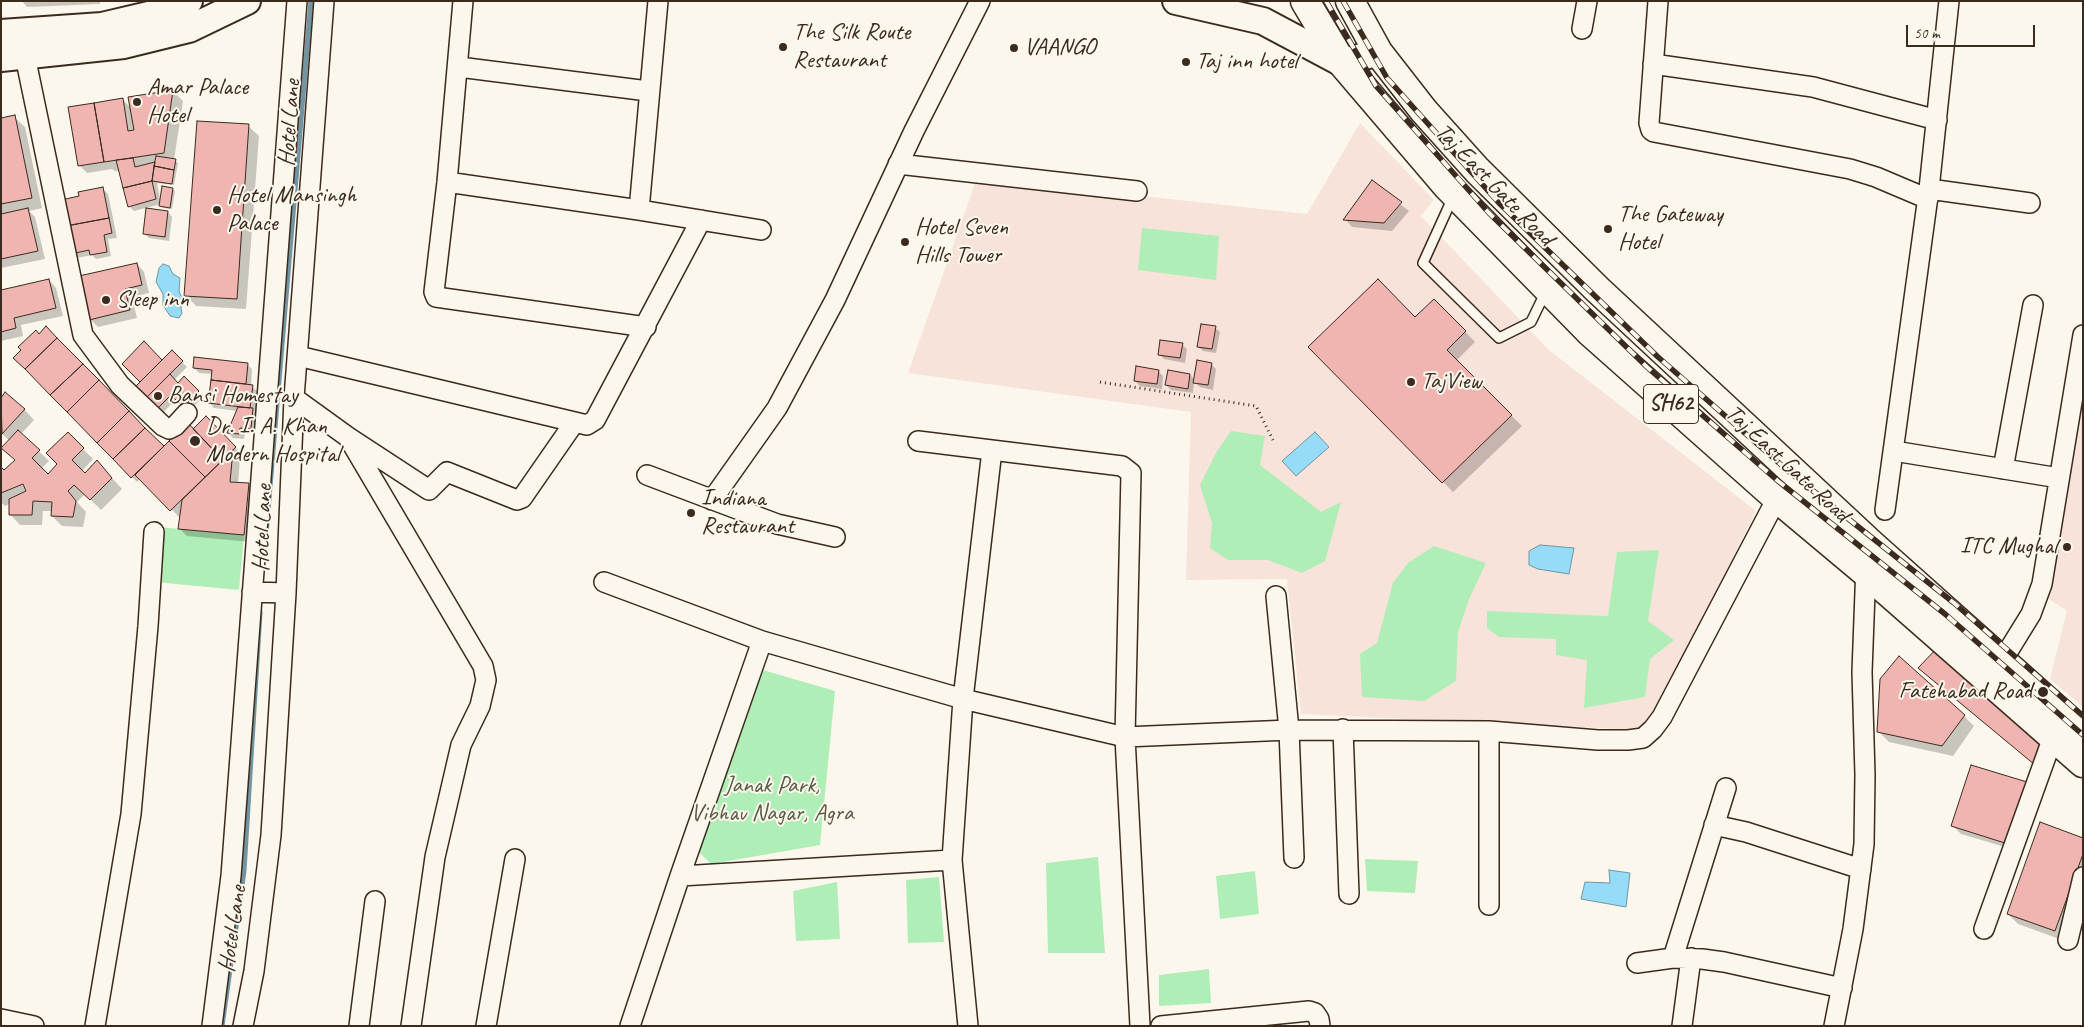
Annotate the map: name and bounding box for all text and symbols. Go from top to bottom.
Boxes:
scale bar [1909,15,2038,47]
place label: The Silk Route Restaurant [793,19,910,75]
text: 50 m [1914,24,1940,43]
place label: VAANGO [1024,34,1096,62]
marker: The Silk Route Restaurant [777,41,789,53]
marker: VAANGO [1008,42,1020,54]
place label: Taj inn hotel [1196,48,1297,76]
marker: Taj inn hotel [1180,56,1192,68]
place label: Amar Palace Hotel [147,74,248,130]
street label: Hotel Lane [273,79,307,167]
marker: Amar Palace Hotel [131,96,143,108]
street label: Taj East Gate Road [1428,118,1560,252]
place label: Hotel Mansingh Palace [227,182,356,238]
place label: The Gateway Hotel [1618,201,1723,257]
marker: Hotel Mansingh Palace [211,204,223,216]
place label: Hotel Seven Hills Tower [915,214,1008,270]
marker: The Gateway Hotel [1602,223,1614,235]
marker: Hotel Seven Hills Tower [899,236,911,248]
place label: Sleep inn [116,286,189,314]
marker: Sleep inn [100,294,112,306]
place label: TajView [1421,368,1482,396]
marker: TajView [1405,376,1417,388]
place label: Bansi Homestay [168,382,298,410]
road number: SH62 [1644,384,1698,424]
marker: Bansi Homestay [152,390,164,402]
street label: Taj East Gate Road [1719,399,1855,529]
place label: Dr. I. A. Khan Modern Hospital [206,413,340,469]
marker: Dr. I. A. Khan Modern Hospital [188,434,202,448]
street label: Hotel Lane [247,484,279,572]
place label: Indiana Restaurant [701,485,794,541]
marker: Indiana Restaurant [685,507,697,519]
place label: ITC Mughal [1960,533,2057,561]
marker: ITC Mughal [2061,541,2073,553]
place label: Fatehabad Road [1899,678,2032,706]
marker: Fatehabad Road [2036,685,2050,699]
park label: Janak Park, Vibhav Nagar, Agra [691,772,853,828]
street label: Hotel Lane [213,884,253,974]

